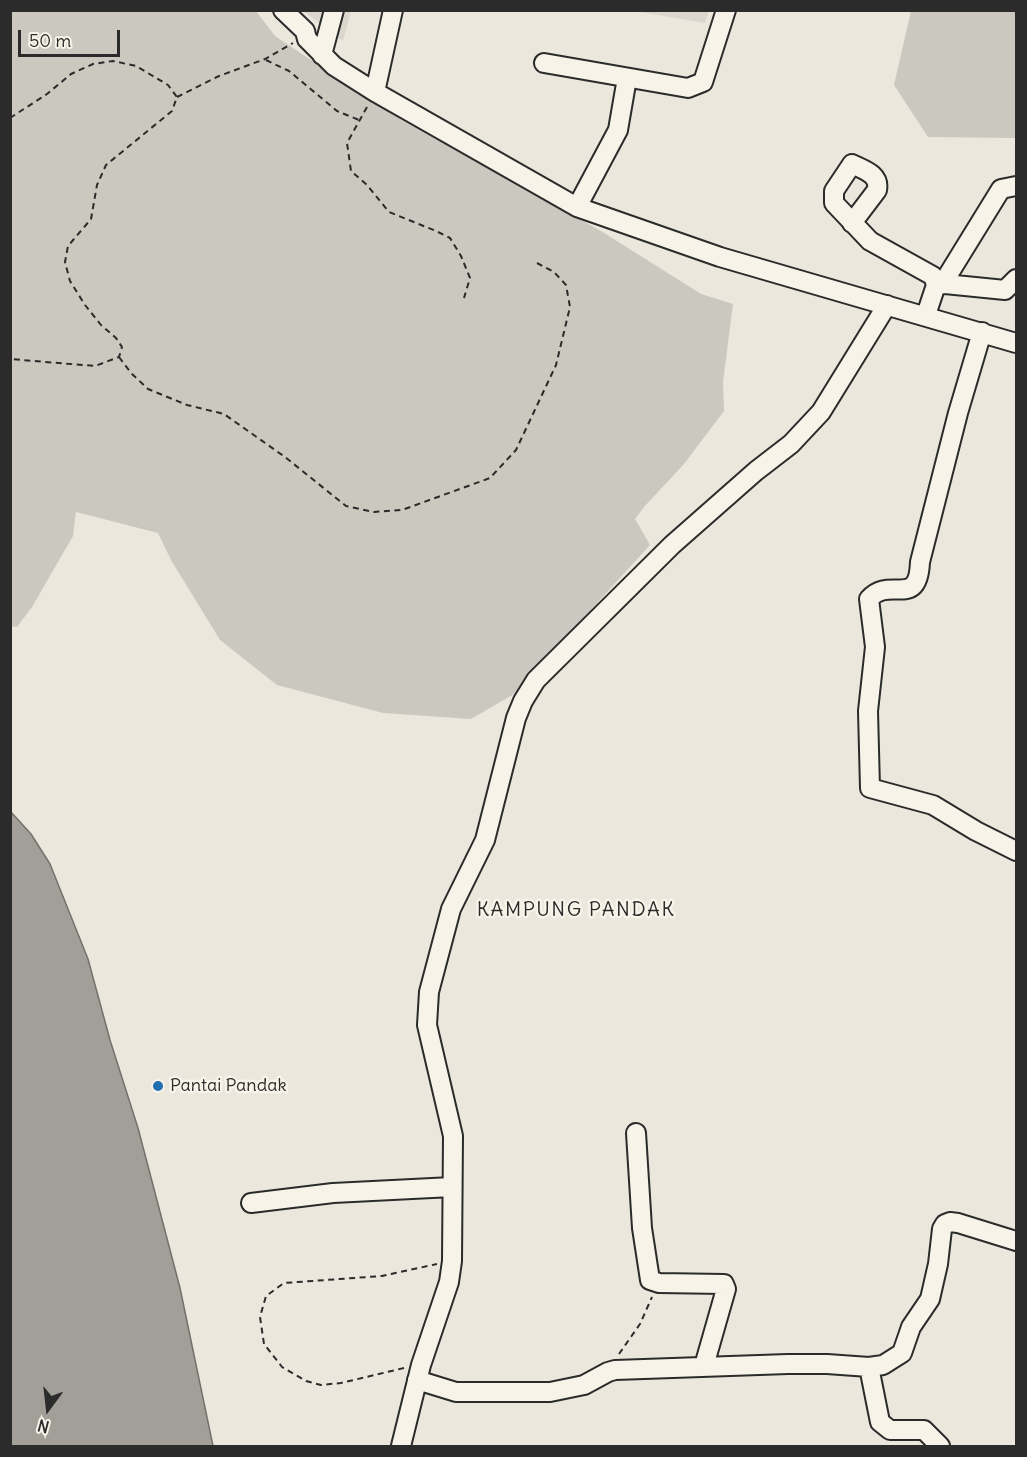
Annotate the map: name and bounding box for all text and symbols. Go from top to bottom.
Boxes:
scale bar [21,18,123,56]
text: 50 m [29,29,71,52]
district label: KAMPUNG PANDAK [477,898,675,922]
place label: Pantai Pandak [170,1075,287,1097]
marker: Pantai Pandak [151,1079,165,1093]
north arrow [18,1379,78,1439]
text: N [35,1415,51,1437]

